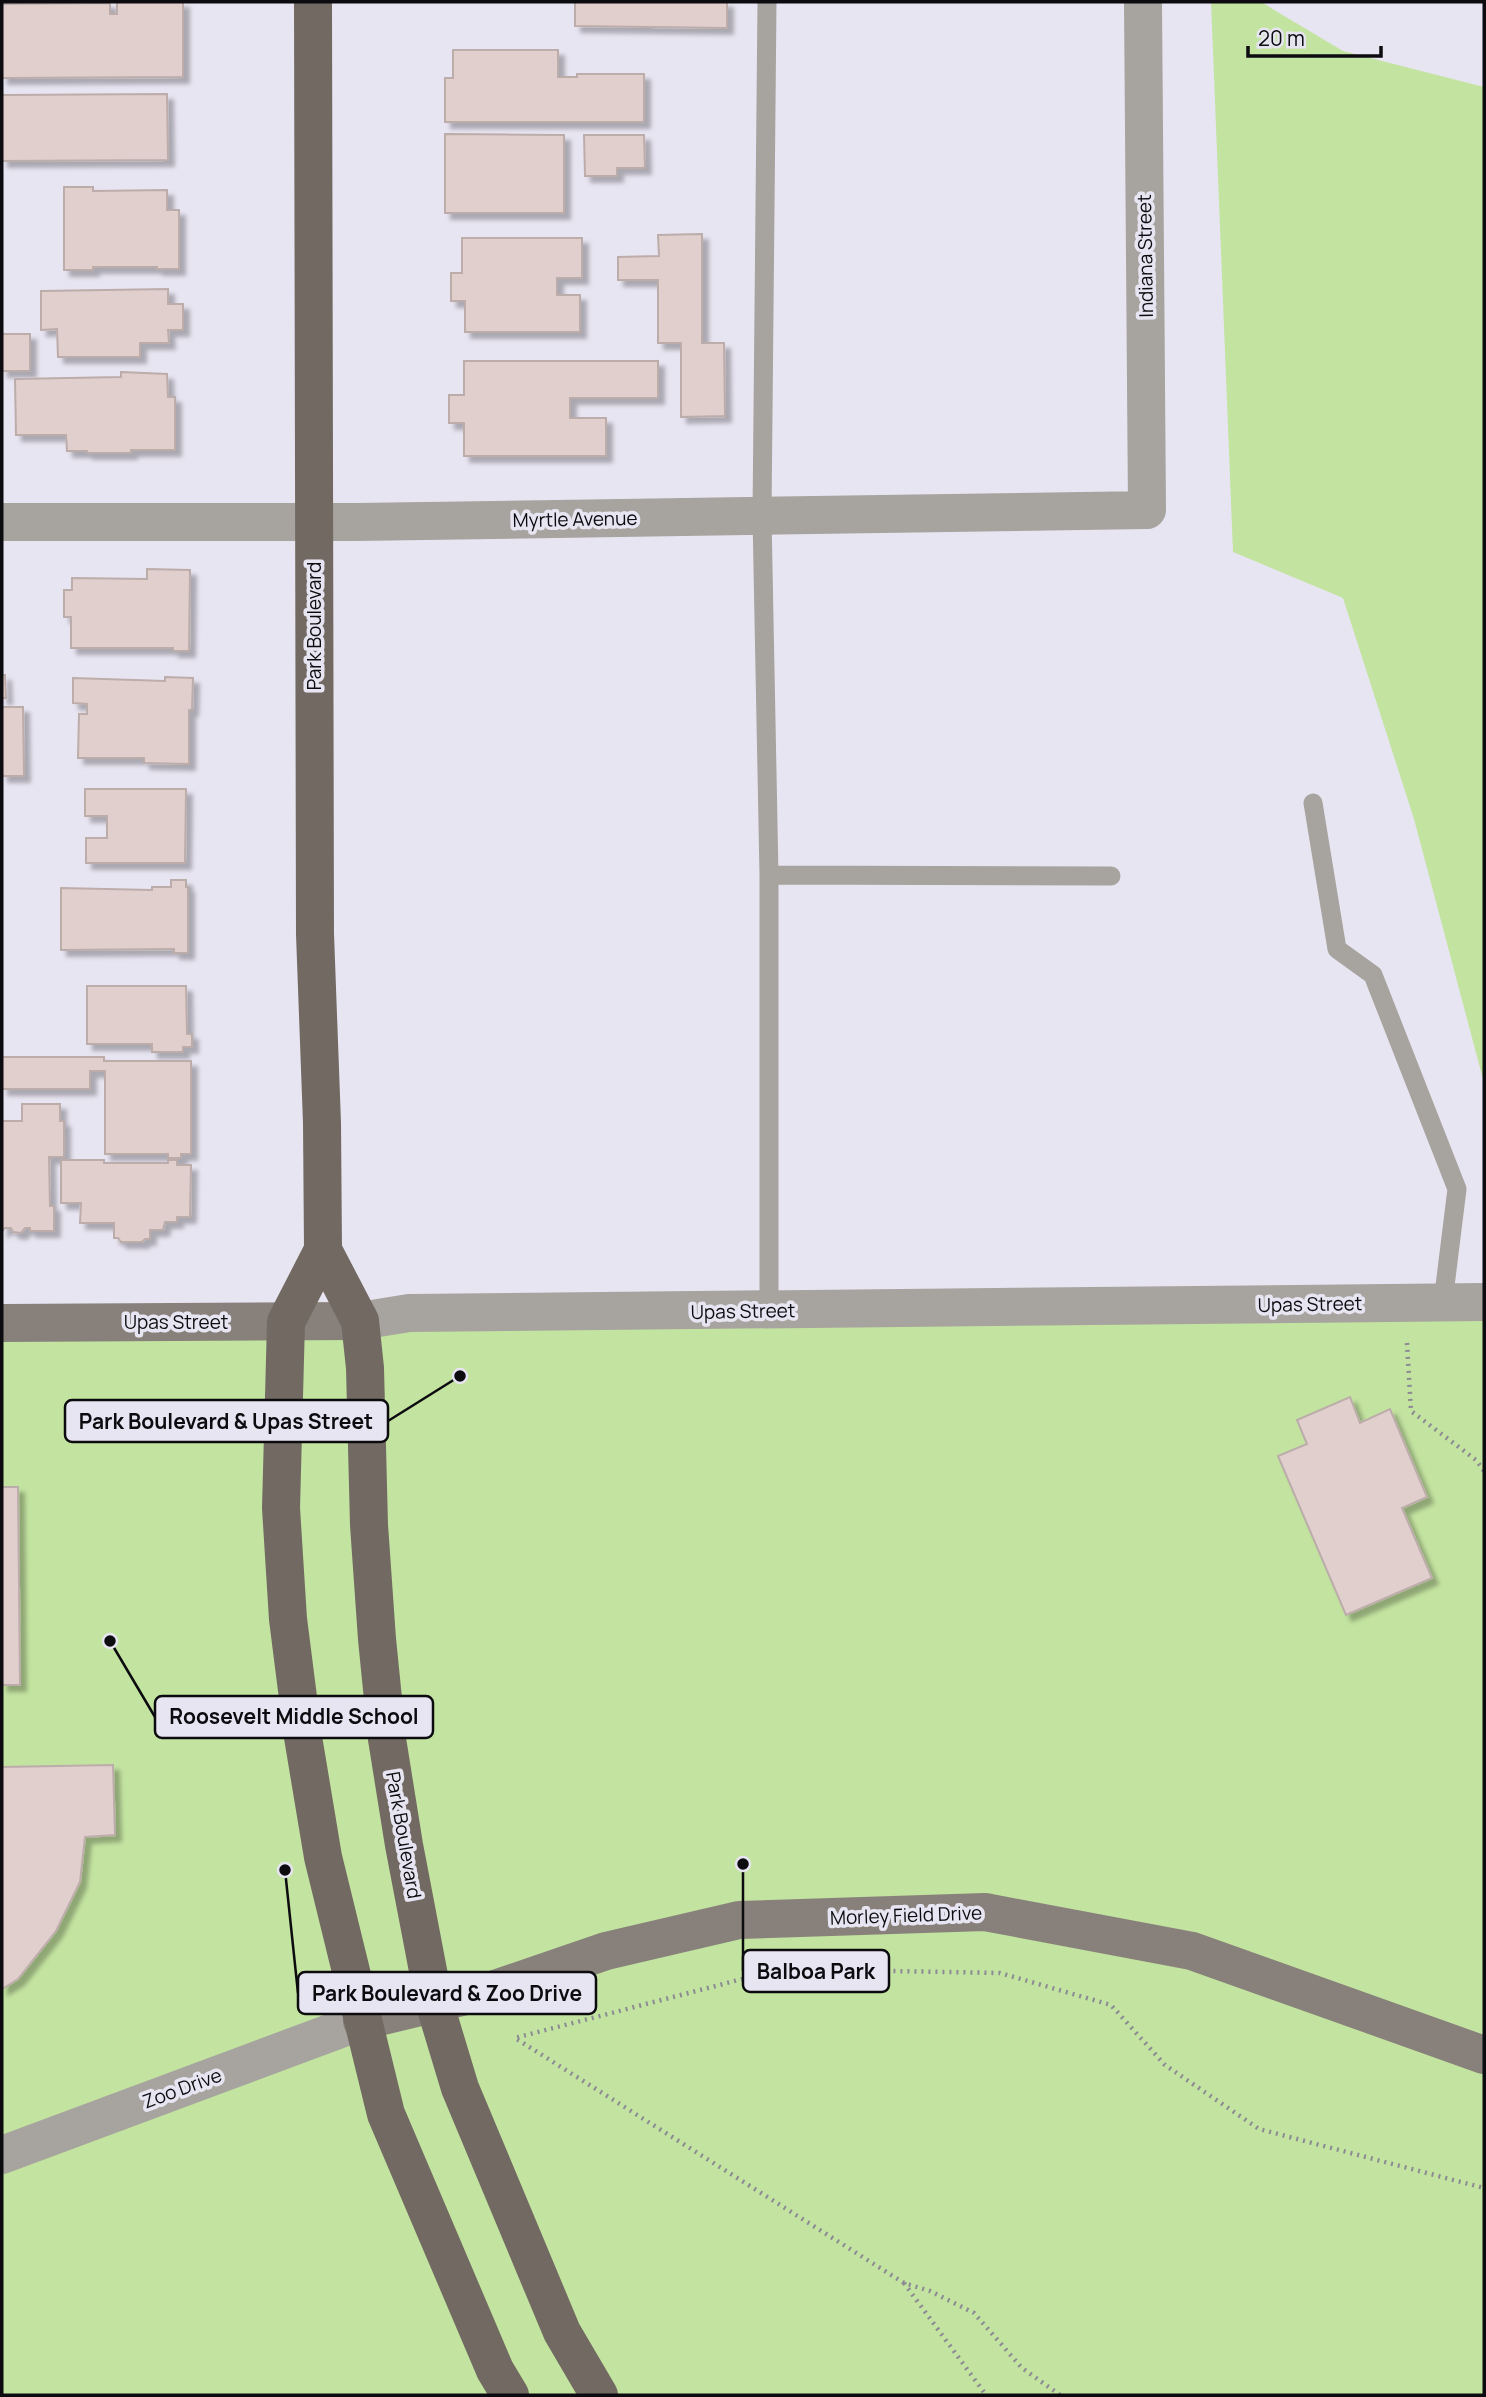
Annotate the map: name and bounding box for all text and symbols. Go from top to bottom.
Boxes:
scale bar [1248,14,1381,58]
text: 20 m [1258,24,1305,52]
street label: Indiana Street [1131,194,1159,318]
street label: Myrtle Avenue [512,505,638,533]
street label: Park Boulevard [301,562,327,690]
street label: Upas Street [1257,1290,1363,1318]
street label: Upas Street [690,1297,796,1325]
street label: Upas Street [124,1309,228,1335]
callout: Park Boulevard & Upas Street [65,1400,388,1442]
text: Park Boulevard & Upas Street [79,1407,373,1435]
callout: Roosevelt Middle School [155,1696,433,1738]
text: Roosevelt Middle School [169,1702,419,1730]
street label: Park Boulevard [380,1769,428,1901]
street label: Morley Field Drive [829,1899,983,1931]
callout: Balboa Park [743,1950,889,1992]
text: Balboa Park [757,1957,876,1985]
callout: Park Boulevard & Zoo Drive [298,1972,596,2014]
text: Park Boulevard & Zoo Drive [312,1979,582,2007]
street label: Zoo Drive [139,2062,225,2114]

